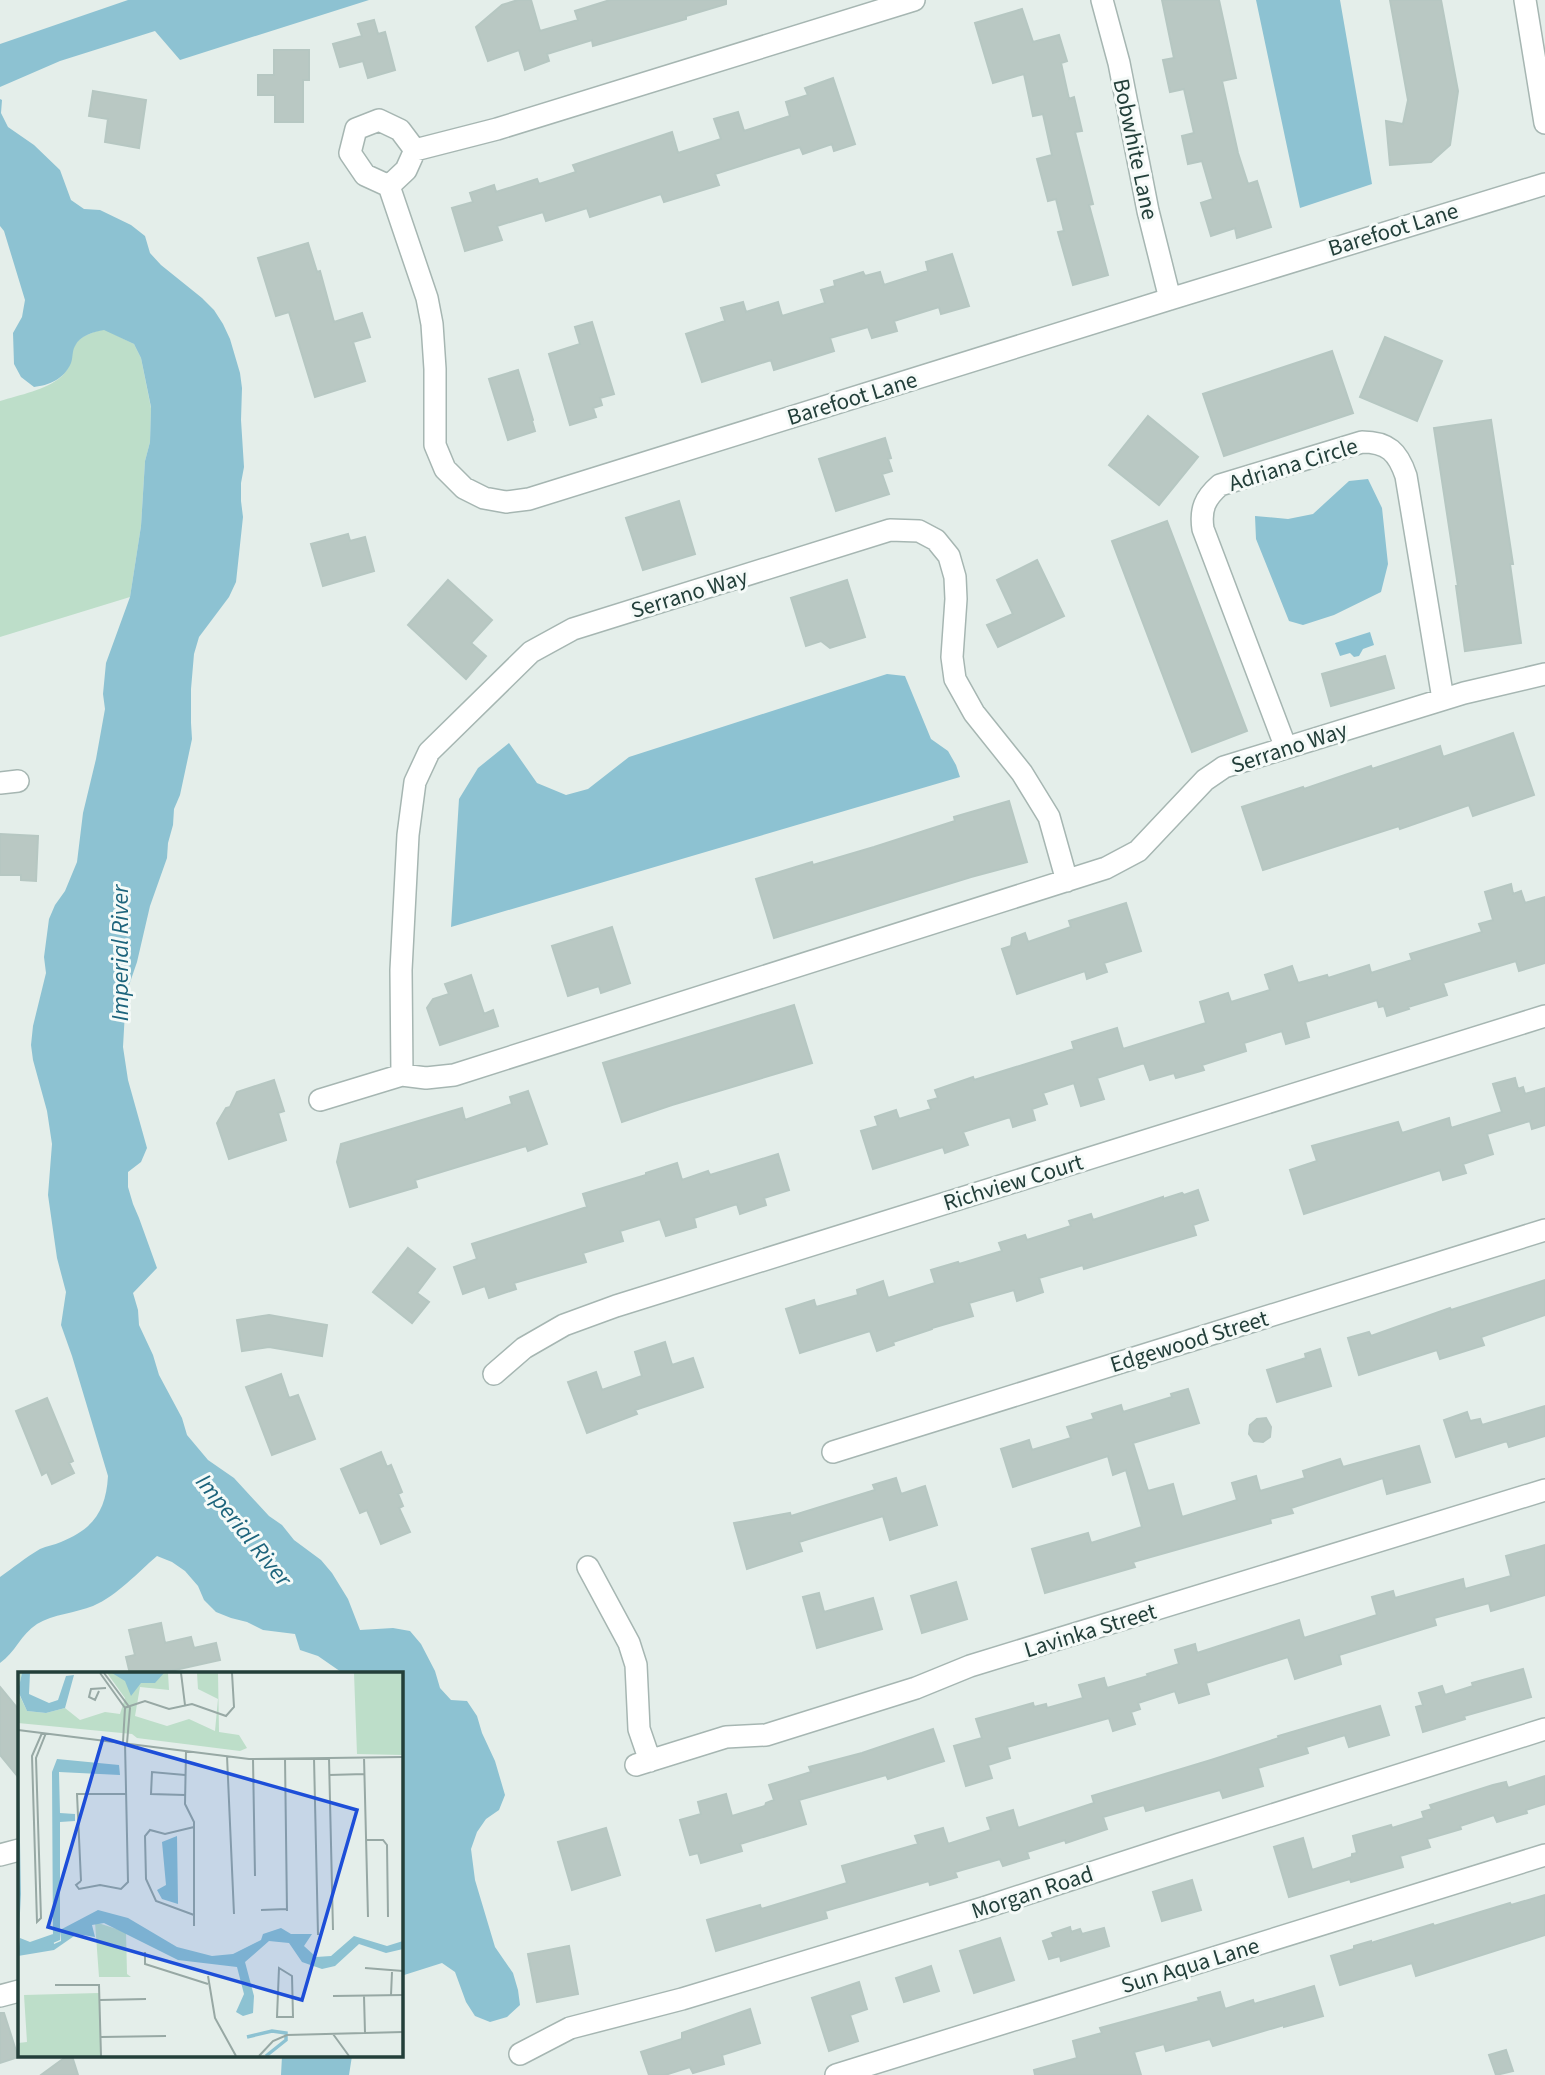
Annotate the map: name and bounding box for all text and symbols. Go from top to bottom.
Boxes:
street label: Bobwhite Lane [1104,75,1167,223]
street label: Barefoot Lane [1324,194,1462,265]
street label: Barefoot Lane [783,363,921,434]
street label: Adriana Circle [1224,429,1362,500]
street label: Serrano Way [627,560,752,627]
street label: Serrano Way [1227,713,1352,782]
water label: Imperial River [103,883,138,1021]
street label: Richview Court [939,1145,1087,1219]
street label: Edgewood Street [1106,1302,1273,1381]
water label: Imperial River [187,1466,301,1596]
street label: Lavinka Street [1020,1595,1161,1666]
inset map [18,1672,402,2058]
street label: Morgan Road [967,1857,1097,1928]
street label: Sun Aqua Lane [1117,1929,1263,2002]

